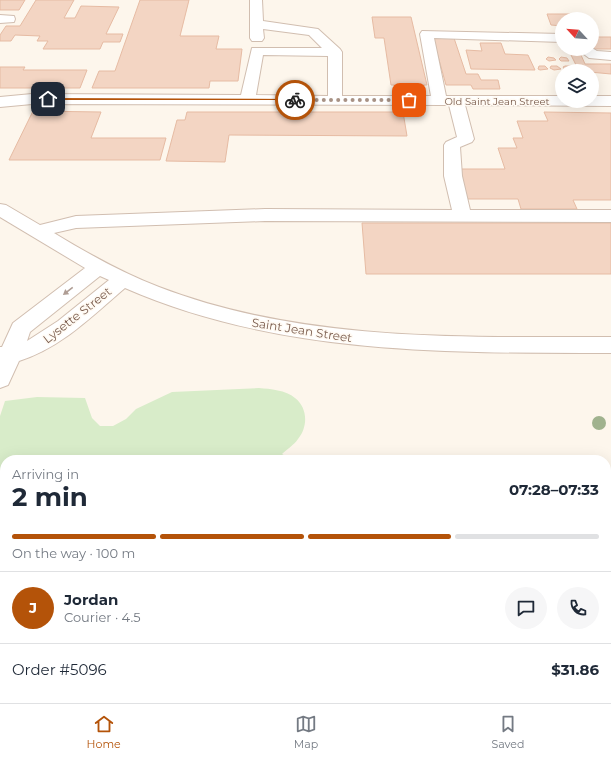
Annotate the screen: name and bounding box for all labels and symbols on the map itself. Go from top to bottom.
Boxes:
north arrow [555,12,599,56]
courier [275,80,315,120]
pin [31,82,65,116]
pin [392,83,426,117]
street label: Old Saint Jean Street [444,95,550,108]
street label: Lysette Street [40,284,114,346]
one-way arrow [63,287,74,296]
street label: Saint Jean Street [251,315,353,345]

